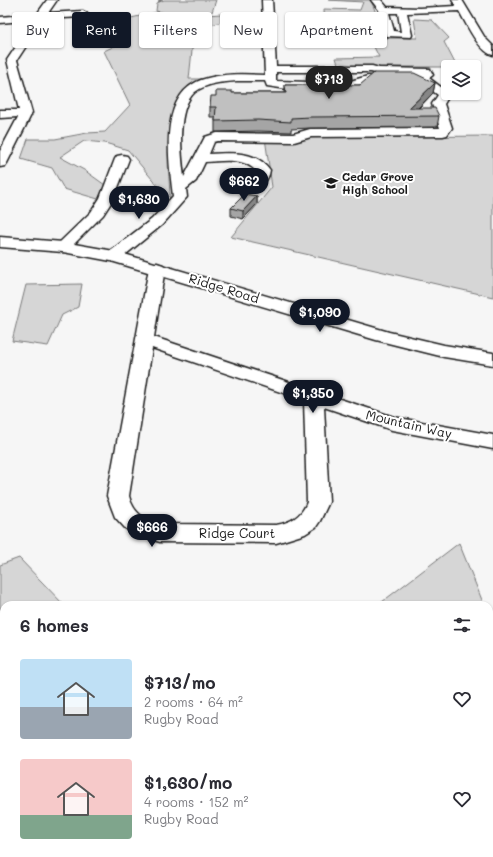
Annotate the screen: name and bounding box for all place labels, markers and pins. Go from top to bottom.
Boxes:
pin: $713 [305,66,353,100]
pin: $662 [220,168,268,202]
place label: Cedar Grove High School [342,169,414,197]
school or university icon: Cedar Grove High School [323,175,339,191]
pin: $1,630 [106,186,172,220]
pin: $1,090 [287,299,353,333]
pin: $1,350 [280,380,346,414]
pin: $666 [128,514,176,548]

